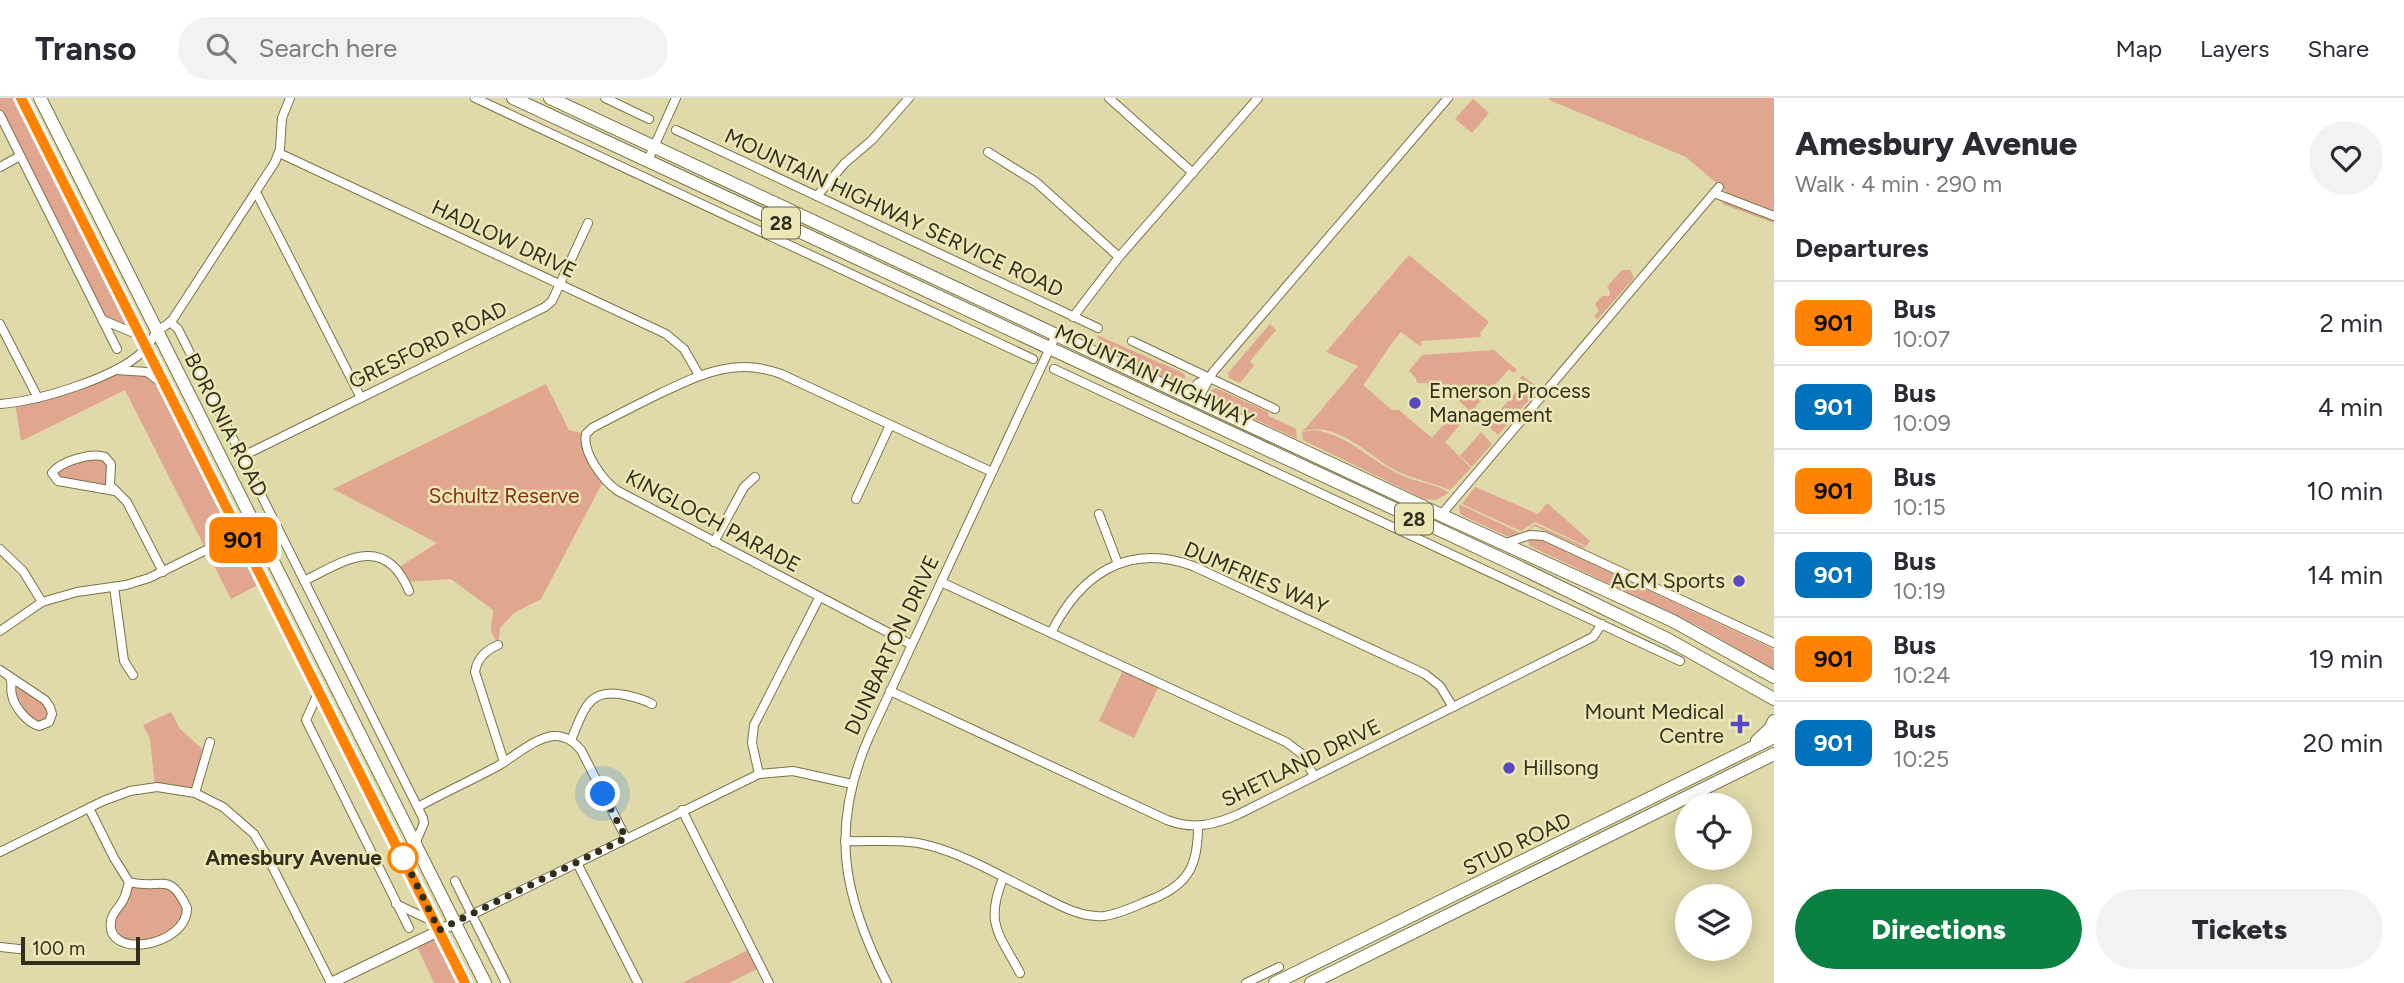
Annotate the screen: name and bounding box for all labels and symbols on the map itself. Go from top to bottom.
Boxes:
street label: MOUNTAIN HIGHWAY SERVICE ROAD [721,123,1068,302]
street label: HADLOW DRIVE [428,194,581,283]
road number: 28 [762,208,800,238]
street label: GRESFORD ROAD [345,295,511,394]
street label: MOUNTAIN HIGHWAY [1051,319,1258,433]
street label: BORONIA ROAD [179,349,273,501]
place label: Emerson Process Management [1429,378,1590,427]
marker: Emerson Process Management [1407,395,1423,411]
street label: KINGLOCH PARADE [622,464,805,577]
park label: Schultz Reserve [429,483,579,508]
road number: 28 [1395,504,1433,534]
line badge: 901 [203,517,283,563]
street label: DUMFRIES WAY [1180,536,1332,619]
street label: DUNBARTON DRIVE [839,551,944,739]
place label: ACM Sports [1611,568,1725,593]
marker: ACM Sports [1731,573,1747,589]
place label: Mount Medical Centre [1584,699,1724,748]
street label: SHETLAND DRIVE [1217,713,1384,812]
marker: Mount Medical Centre [1730,714,1750,734]
place label: Hillsong [1523,755,1599,780]
marker: Hillsong [1501,760,1517,776]
your location [585,776,620,811]
street label: STUD ROAD [1459,807,1575,880]
marker: Amesbury Avenue [388,843,418,873]
place label: Amesbury Avenue [205,845,382,870]
scale bar [21,934,140,966]

